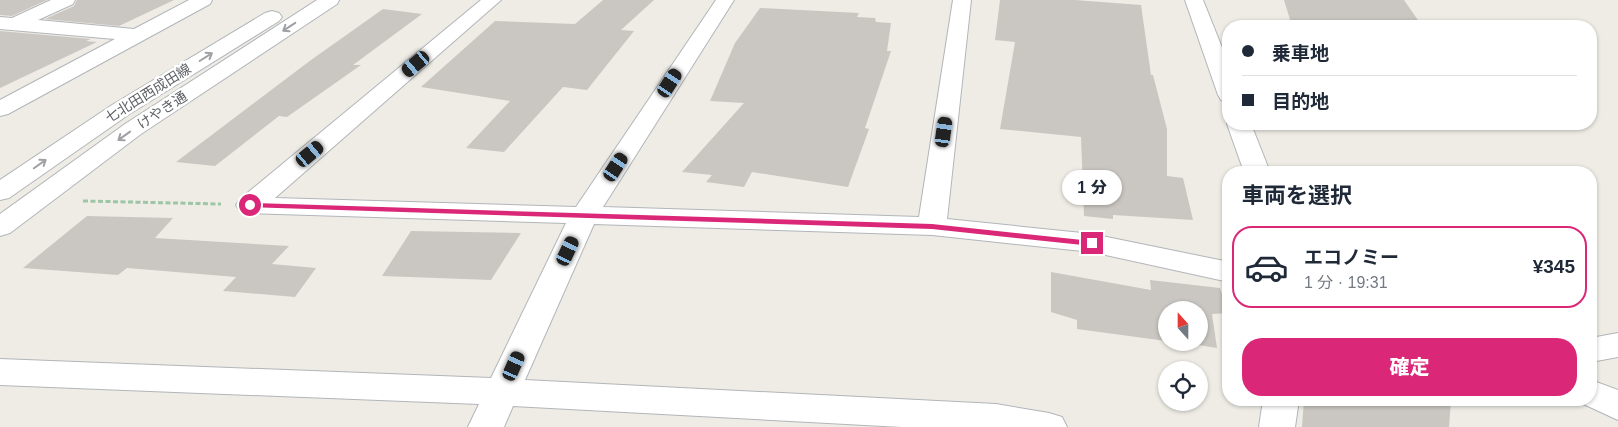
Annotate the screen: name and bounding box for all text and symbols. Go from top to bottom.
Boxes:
one-way arrow [282,22,296,32]
text: 乗車地 [1272,43,1329,64]
car [399,49,432,79]
one-way arrow [198,52,212,62]
street label: 七北田西成田線 [102,60,194,126]
car [655,66,684,100]
street label: けやき通 [134,88,190,132]
text: 目的地 [1272,91,1329,112]
car [934,116,953,148]
one-way arrow [118,130,131,141]
car [293,139,326,169]
car [601,150,630,184]
one-way arrow [33,159,47,169]
callout: 1 分 [1062,170,1122,206]
text: 1 分 [1077,179,1107,196]
text: 車両を選択 [1242,183,1352,208]
route start [239,194,261,216]
route end [1081,232,1103,254]
car [554,234,581,268]
icon: car [1244,245,1289,290]
text: エコノミー [1304,247,1399,268]
text: ¥345 [1533,256,1575,277]
text: 1 分 · 19:31 [1304,274,1388,291]
north arrow [1158,301,1208,351]
map controls [1158,301,1208,411]
button: 確定 [1242,338,1577,396]
car [501,349,526,383]
button: locate [1158,361,1208,411]

